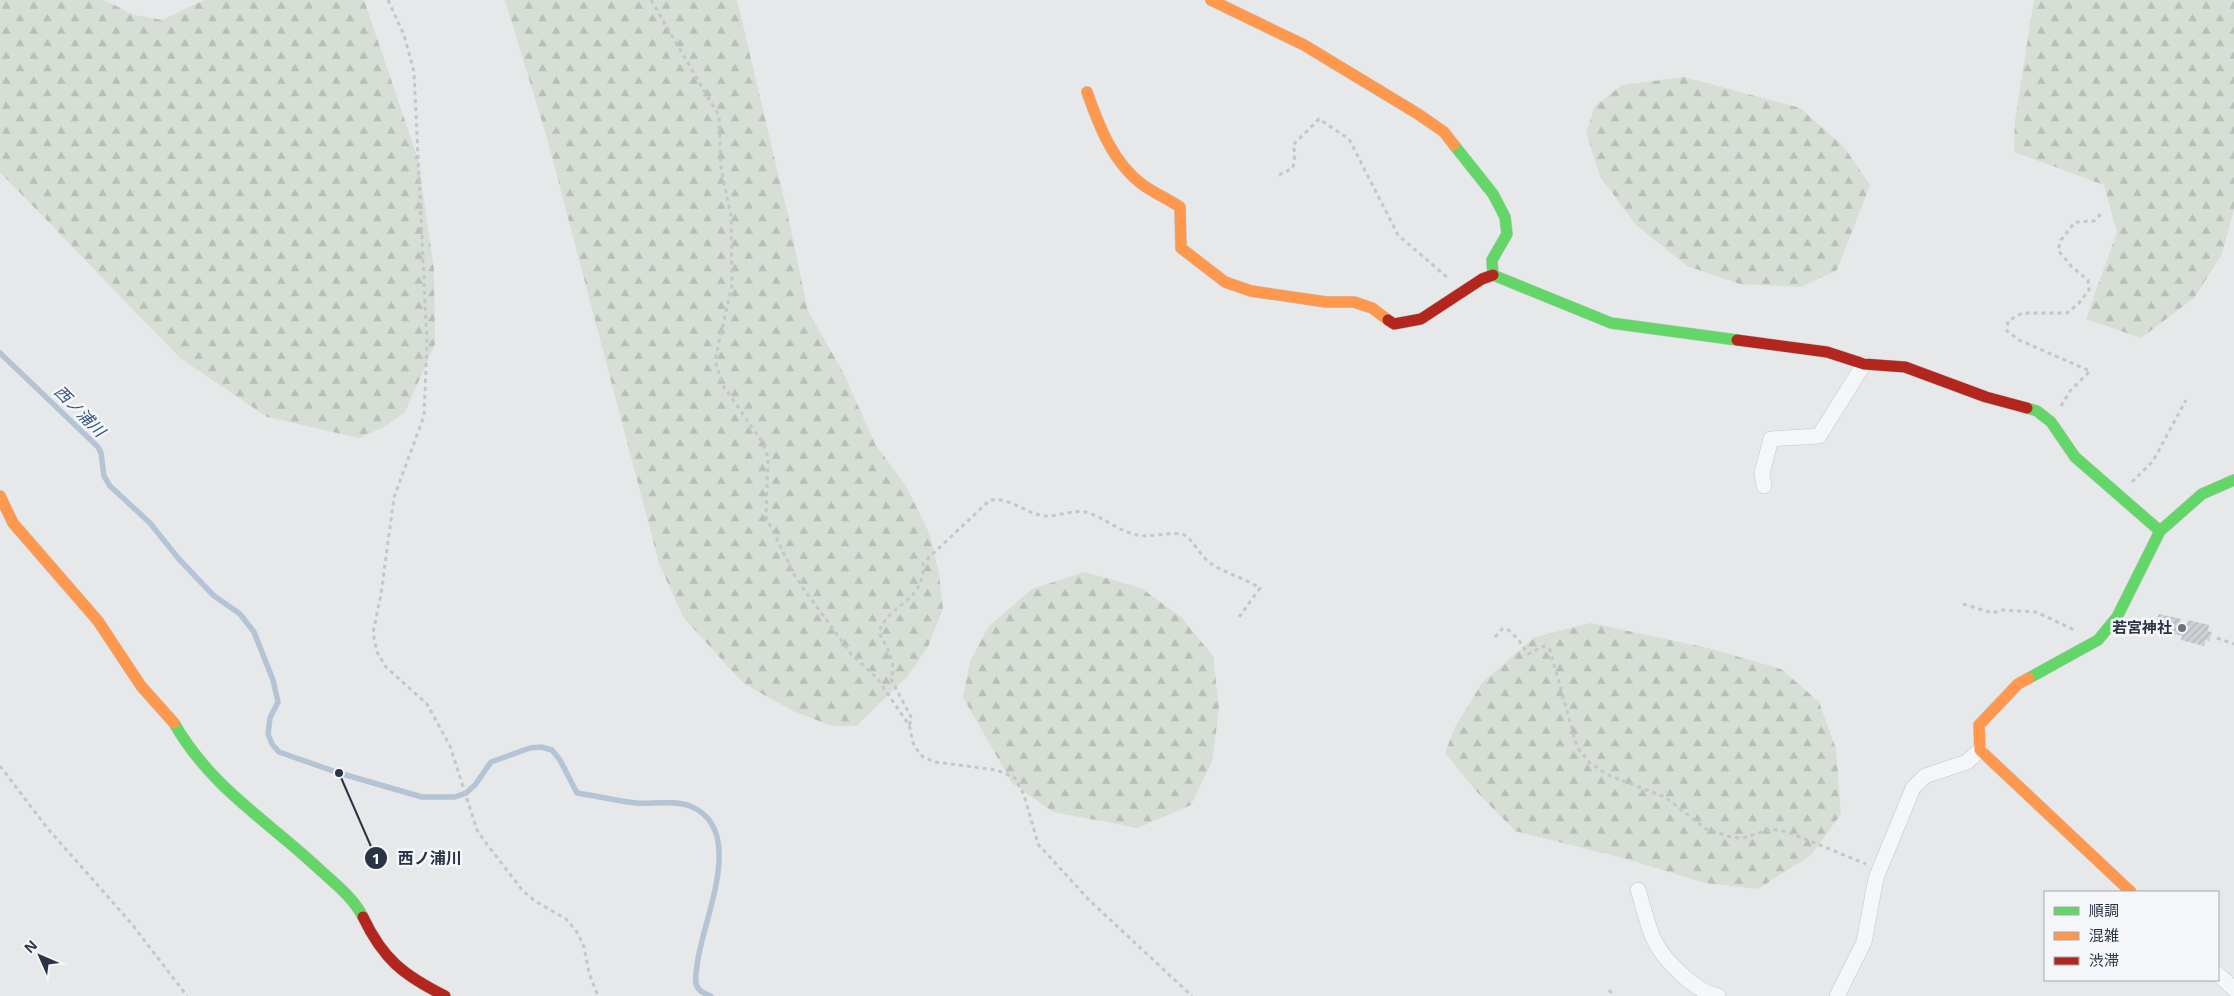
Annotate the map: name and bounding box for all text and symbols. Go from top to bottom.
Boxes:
water label: 西ノ浦川 [50,381,112,443]
place label: 若宮神社 [2112,617,2172,637]
marker: 若宮神社 [2176,622,2188,634]
callout: 西ノ浦川 [363,843,472,874]
text: 西ノ浦川 [398,847,462,869]
text: 1 [372,848,380,868]
legend [2044,891,2219,981]
text: 順調 [2089,900,2119,920]
text: 混雑 [2089,925,2119,945]
north arrow [15,931,65,981]
text: N [20,936,41,957]
text: 渋滞 [2089,950,2119,970]

